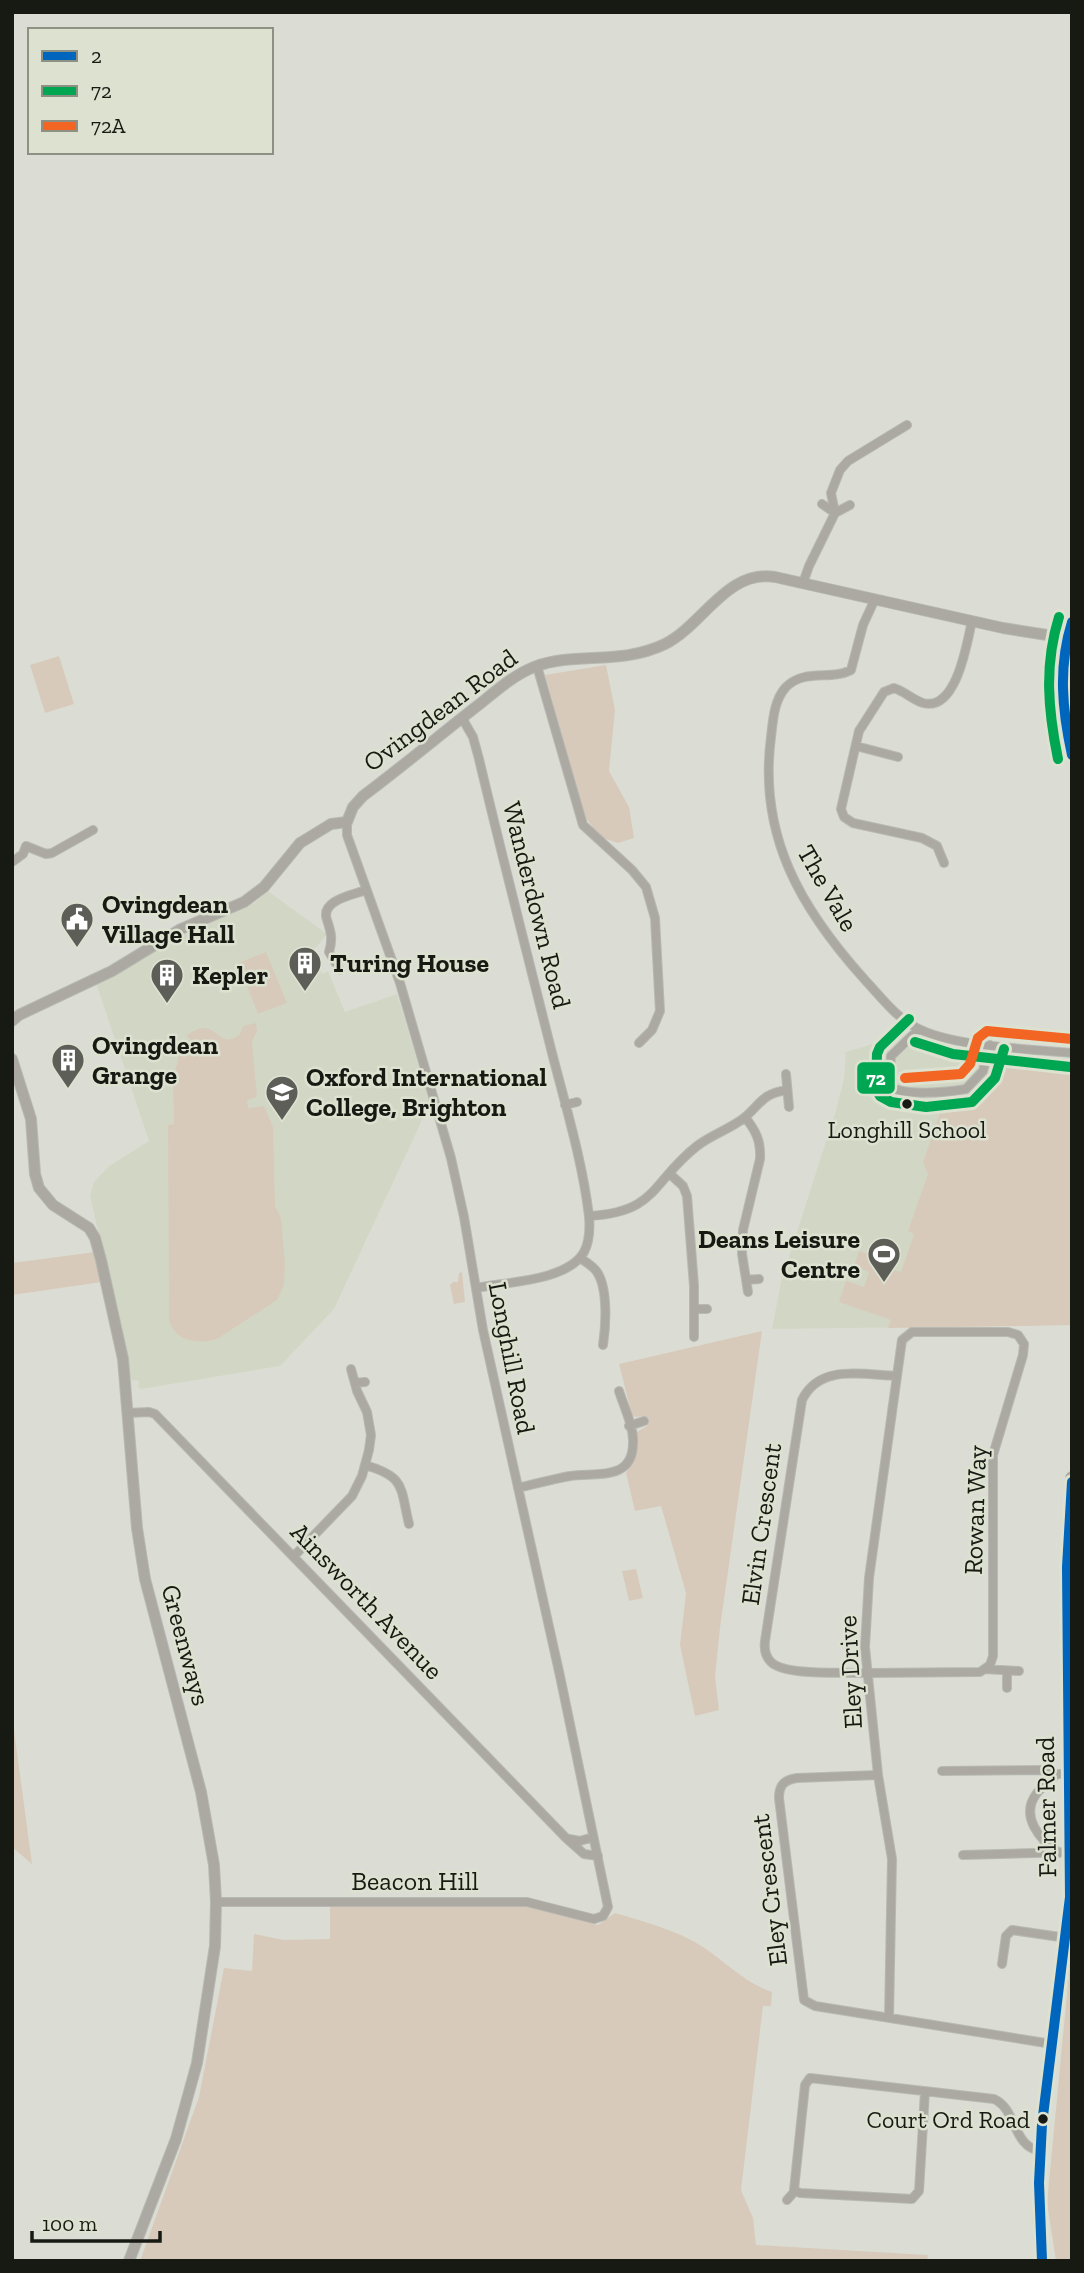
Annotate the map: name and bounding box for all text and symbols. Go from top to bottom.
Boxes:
legend [28,28,273,154]
text: 2 [91,43,102,68]
text: 72 [91,78,112,103]
text: 72A [91,113,126,138]
street label: Ovingdean Road [357,642,523,778]
street label: Wanderdown Road [496,798,578,1012]
street label: The Vale [790,839,866,937]
place label: Ovingdean Village Hall [102,888,235,950]
public building icon: Ovingdean Village Hall [58,900,96,949]
building icon: Turing House [286,944,324,993]
place label: Turing House [330,947,489,979]
building icon: Kepler [148,956,186,1005]
place label: Kepler [192,959,268,991]
place label: Ovingdean Grange [92,1029,219,1091]
building icon: Ovingdean Grange [49,1041,87,1090]
place label: Oxford International College, Brighton [306,1061,547,1123]
line badge: 72 [856,1061,896,1095]
text: 72 [866,1067,886,1090]
school or university icon: Oxford International College, Brighton [263,1073,301,1122]
marker: Longhill School [900,1097,914,1111]
place label: Longhill School [828,1115,987,1144]
place label: Deans Leisure Centre [698,1223,860,1285]
sports icon: Deans Leisure Centre [865,1235,903,1284]
street label: Longhill Road [482,1279,542,1437]
street label: Elvin Crescent [734,1441,788,1607]
street label: Rowan Way [957,1444,993,1575]
street label: Ainsworth Avenue [284,1516,450,1686]
street label: Greenways [154,1581,218,1709]
street label: Eley Drive [831,1614,869,1730]
street label: Falmer Road [1029,1736,1063,1878]
street label: Eley Crescent [744,1812,794,1968]
street label: Beacon Hill [351,1865,479,1897]
place label: Court Ord Road [866,2105,1030,2134]
marker: Court Ord Road [1036,2112,1050,2126]
scale bar [32,2200,159,2244]
text: 100 m [42,2211,97,2236]

